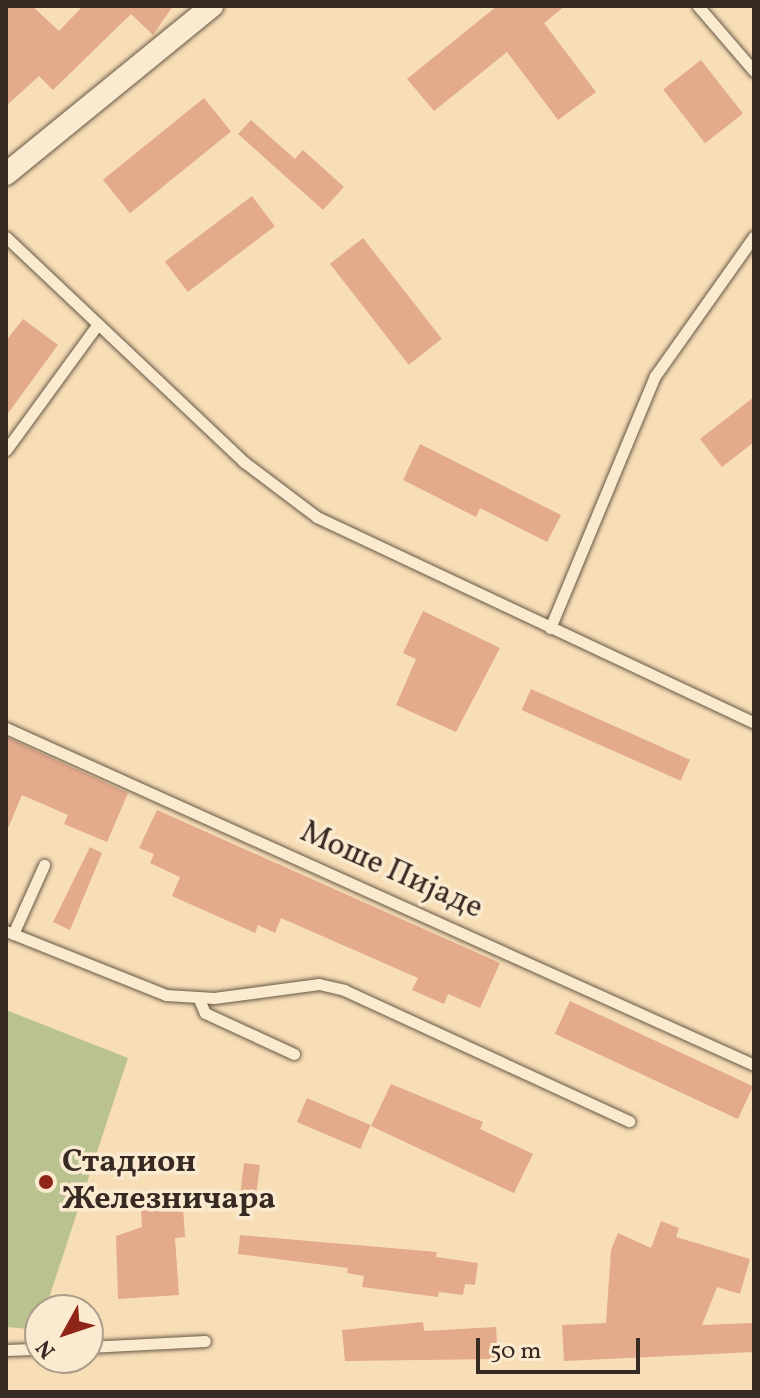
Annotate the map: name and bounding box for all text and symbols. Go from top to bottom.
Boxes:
street label: Моше Пијаде [294,814,488,928]
place label: Стадион Железничара [62,1145,276,1220]
marker: Стадион Железничара [37,1173,55,1191]
north arrow [24,1294,104,1374]
scale bar [480,1322,644,1372]
text: N [30,1332,64,1365]
text: 50 m [490,1335,542,1369]

